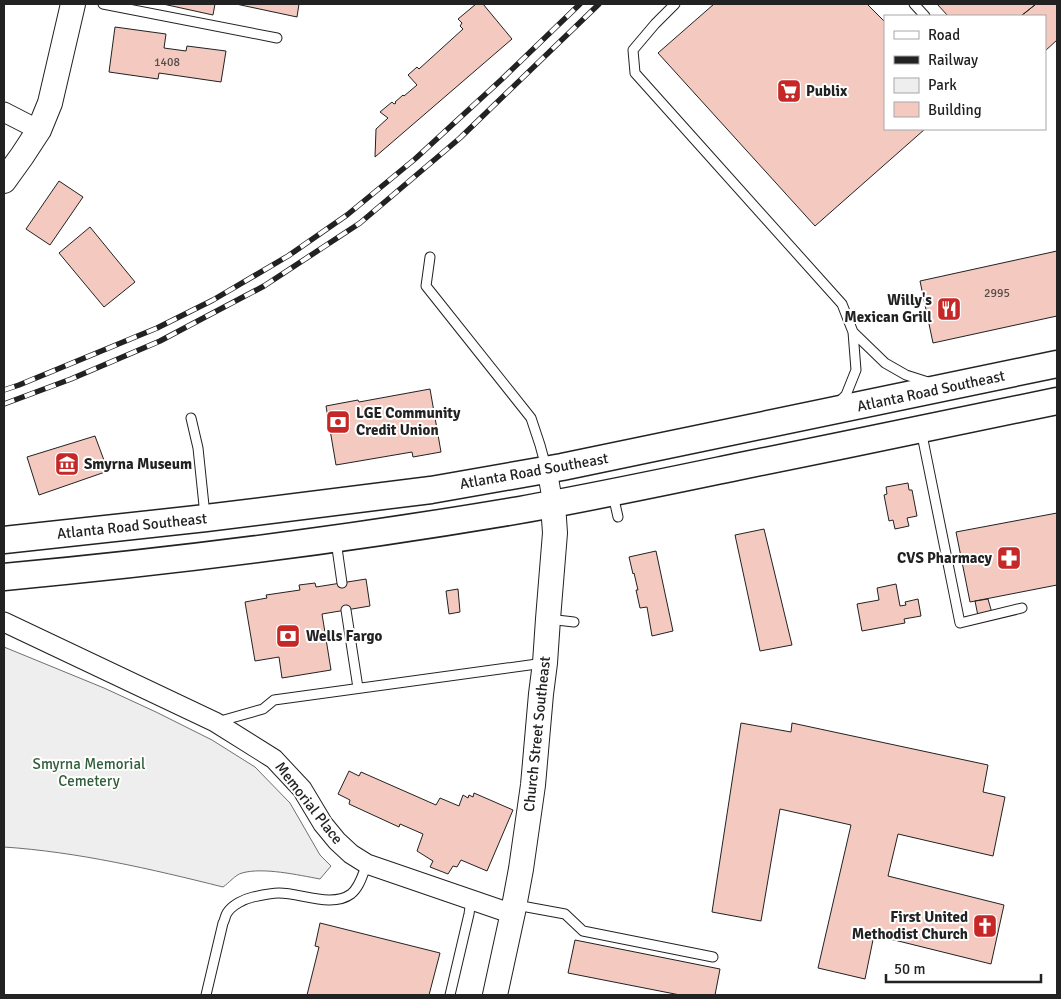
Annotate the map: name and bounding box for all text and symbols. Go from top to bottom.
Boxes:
legend [884,15,1046,130]
text: Road [928,26,960,44]
text: Railway [928,51,978,69]
house number: 1408 [154,55,180,70]
text: Park [928,76,957,94]
supermarket icon: Publix [776,78,802,104]
place label: Publix [806,82,848,100]
text: Building [928,101,982,119]
house number: 2995 [984,286,1010,301]
place label: Willy's Mexican Grill [844,291,932,326]
restaurant icon: Willy's Mexican Grill [936,296,962,322]
street label: Atlanta Road Southeast [855,367,1007,415]
place label: LGE Community Credit Union [356,404,461,439]
bank icon: LGE Community Credit Union [325,409,351,435]
street label: Atlanta Road Southeast [458,449,610,493]
museum icon: Smyrna Museum [54,451,80,477]
place label: Smyrna Museum [84,455,192,473]
street label: Atlanta Road Southeast [56,509,208,543]
pharmacy icon: CVS Pharmacy [996,545,1022,571]
place label: CVS Pharmacy [897,549,993,567]
bank icon: Wells Fargo [275,623,301,649]
place label: Wells Fargo [306,627,383,645]
street label: Church Street Southeast [520,655,554,813]
park label: Smyrna Memorial Cemetery [33,755,145,790]
street label: Memorial Place [271,758,347,848]
place label: First United Methodist Church [852,908,968,943]
church icon: First United Methodist Church [972,913,998,939]
scale bar [886,952,1041,984]
text: 50 m [894,960,925,978]

